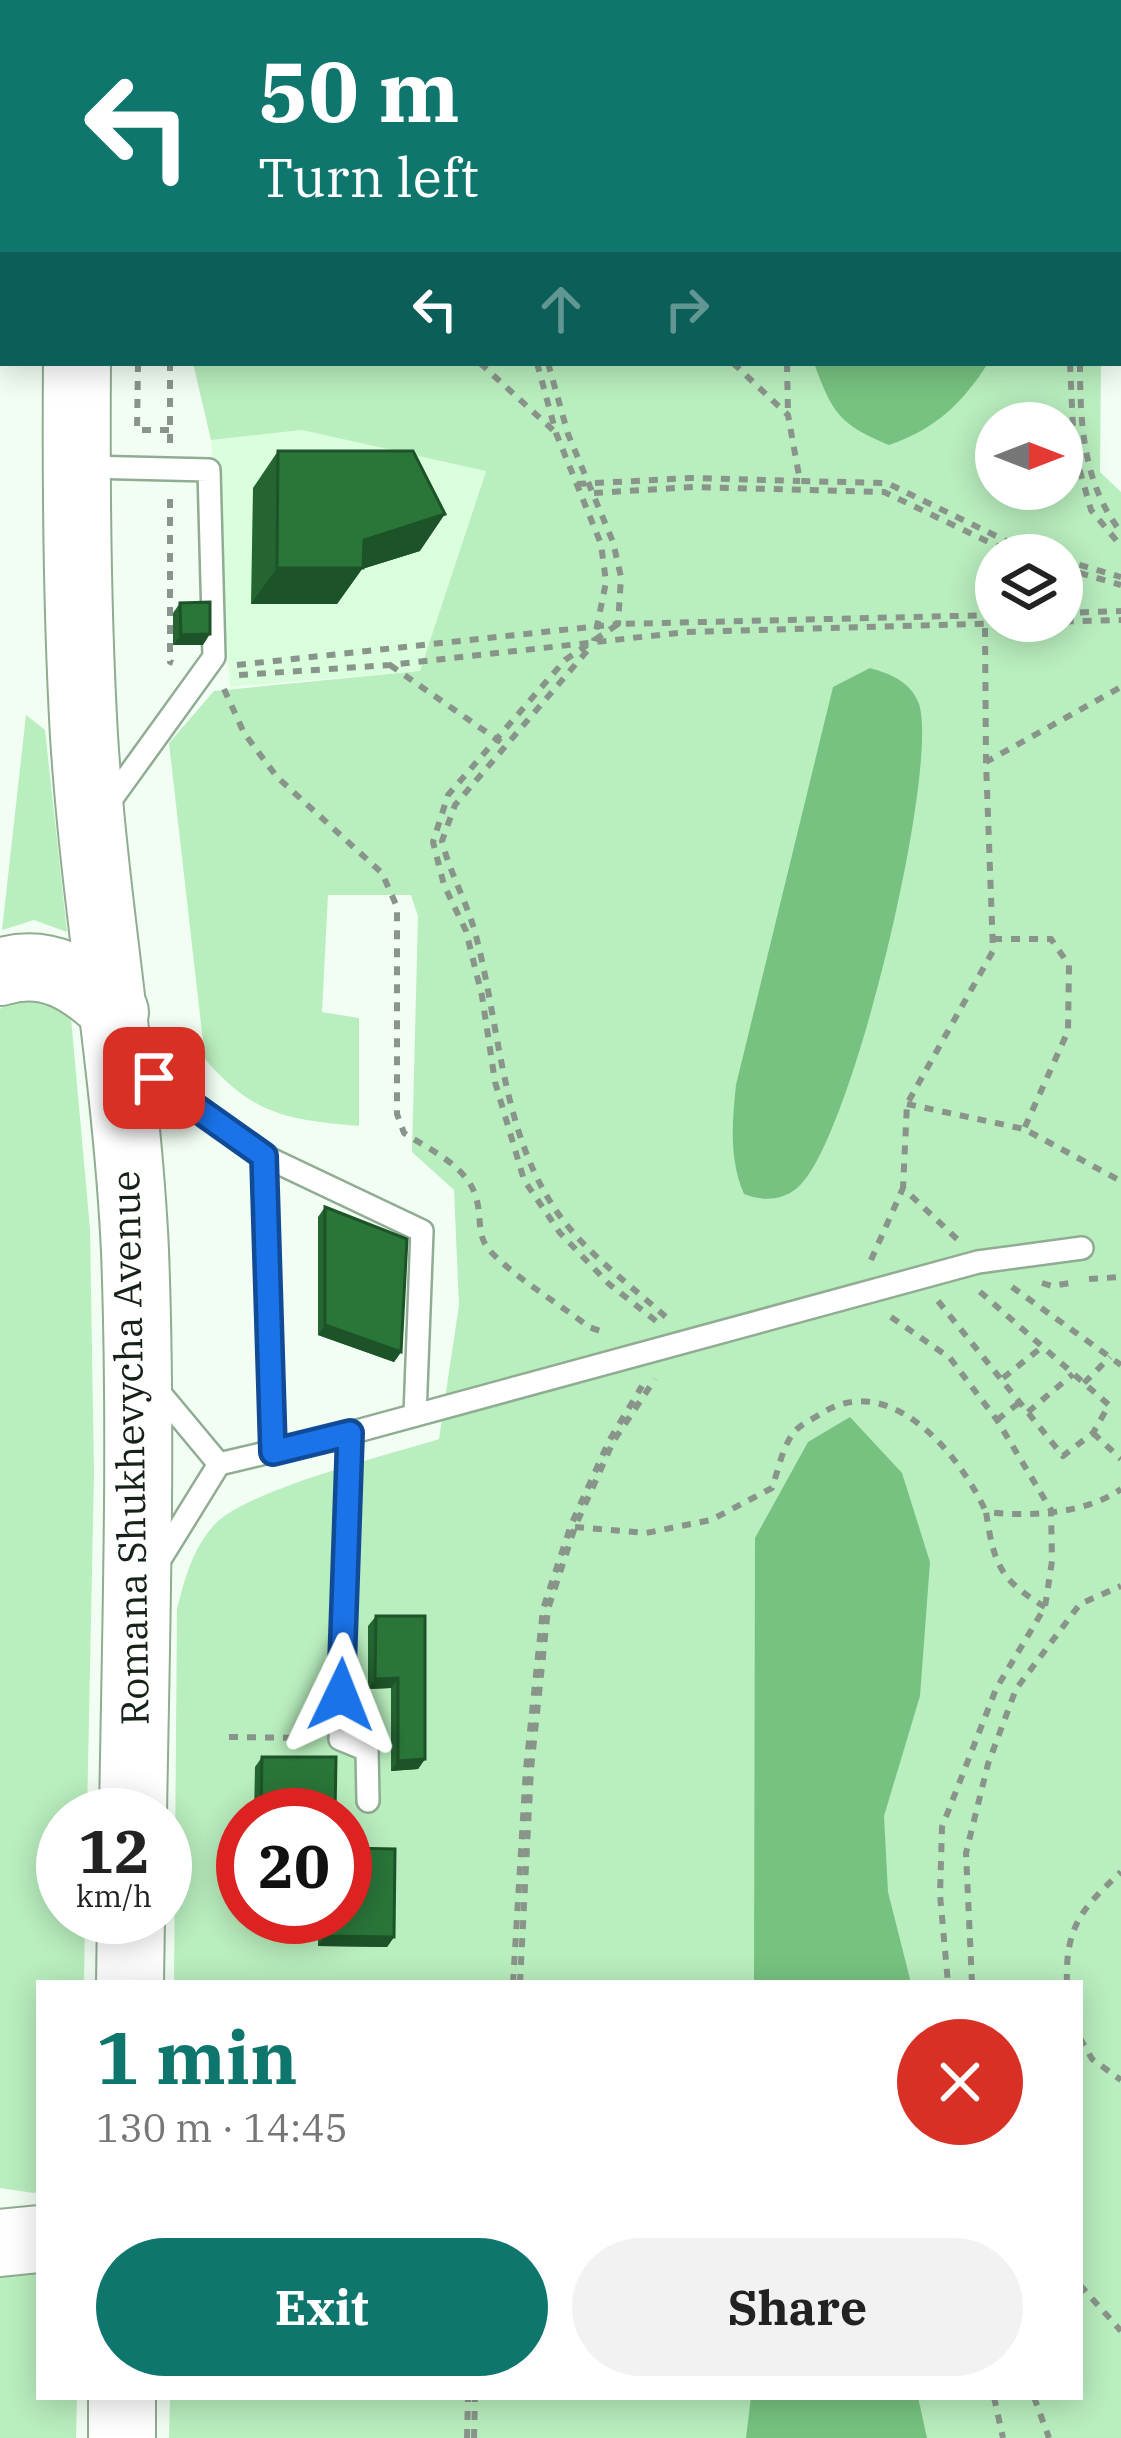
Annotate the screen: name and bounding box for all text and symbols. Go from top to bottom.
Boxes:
text: 50 m [258,36,460,145]
icon: left [60,48,216,204]
text: Turn left [258,142,479,212]
icon: left [402,276,468,342]
icon: ahead [528,276,594,342]
icon: right [654,276,720,342]
north arrow [975,402,1083,510]
map controls [975,402,1083,642]
button: layers [975,534,1083,642]
pin [103,1027,205,1129]
icon: arrive [121,1045,187,1111]
street label: Romana Shukhevycha Avenue [99,1170,160,1726]
position arrow [278,1632,404,1758]
speed limit sign: 20 [216,1788,372,1944]
text: 12 [78,1811,150,1890]
text: km/h [76,1876,152,1915]
text: 1 min [96,2010,298,2104]
button: close [897,2019,1023,2145]
text: 130 m · 14:45 [96,2102,348,2153]
button: Exit [96,2238,548,2376]
button: Share [572,2238,1023,2376]

